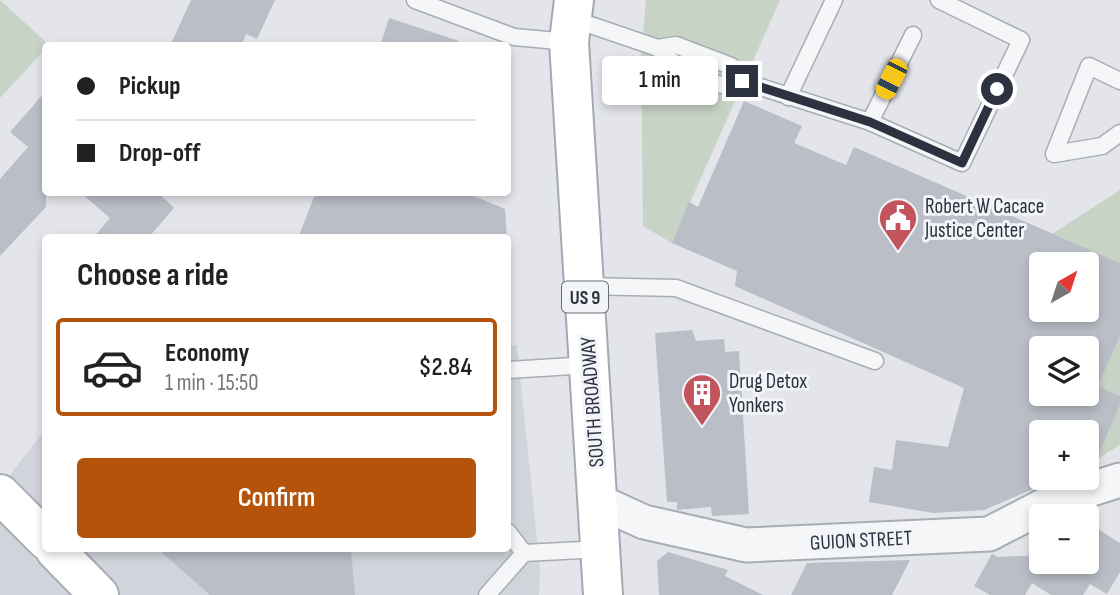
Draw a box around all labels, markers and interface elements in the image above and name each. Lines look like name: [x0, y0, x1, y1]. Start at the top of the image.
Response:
callout: 1 min: [602, 56, 718, 106]
car: [873, 56, 910, 102]
route end: [726, 65, 758, 97]
text: 1 min: [639, 66, 681, 94]
text: Pickup: [119, 71, 181, 102]
route start: [981, 73, 1013, 105]
text: Drop-off: [119, 138, 200, 169]
place label: Robert W Cacace Justice Center: [924, 194, 1044, 243]
public building icon: Robert W Cacace Justice Center: [877, 197, 919, 252]
north arrow: [1029, 252, 1099, 322]
map controls: [1029, 252, 1099, 574]
text: Choose a ride: [77, 256, 229, 295]
road number: US 9: [562, 282, 608, 312]
icon: car: [81, 336, 144, 399]
street label: SOUTH BROADWAY: [575, 336, 610, 468]
button: layers: [1029, 336, 1099, 406]
text: Economy: [165, 338, 249, 369]
text: $2.84: [418, 352, 472, 383]
text: 1 min · 15:50: [165, 369, 259, 397]
place label: Drug Detox Yonkers: [729, 369, 807, 418]
building icon: Drug Detox Yonkers: [681, 372, 723, 427]
button: +: [1029, 420, 1099, 490]
button: Confirm: [77, 458, 476, 538]
button: −: [1029, 504, 1099, 574]
street label: GUION STREET: [809, 525, 913, 556]

